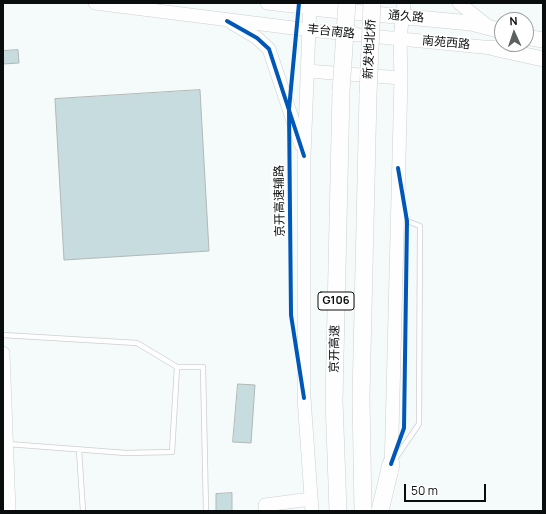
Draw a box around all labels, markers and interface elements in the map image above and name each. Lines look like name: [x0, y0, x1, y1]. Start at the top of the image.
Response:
street label: 通久路: [387, 8, 425, 26]
north arrow: [494, 12, 534, 52]
text: N: [509, 13, 518, 28]
street label: 新发地北桥: [361, 19, 379, 79]
street label: 丰台南路: [306, 22, 356, 42]
street label: 南苑西路: [421, 34, 471, 52]
street label: 京开高速辅路: [272, 165, 288, 237]
road number: G106: [318, 292, 354, 310]
street label: 京开高速: [327, 325, 343, 373]
scale bar: [406, 476, 488, 502]
text: 50 m: [411, 482, 438, 499]

